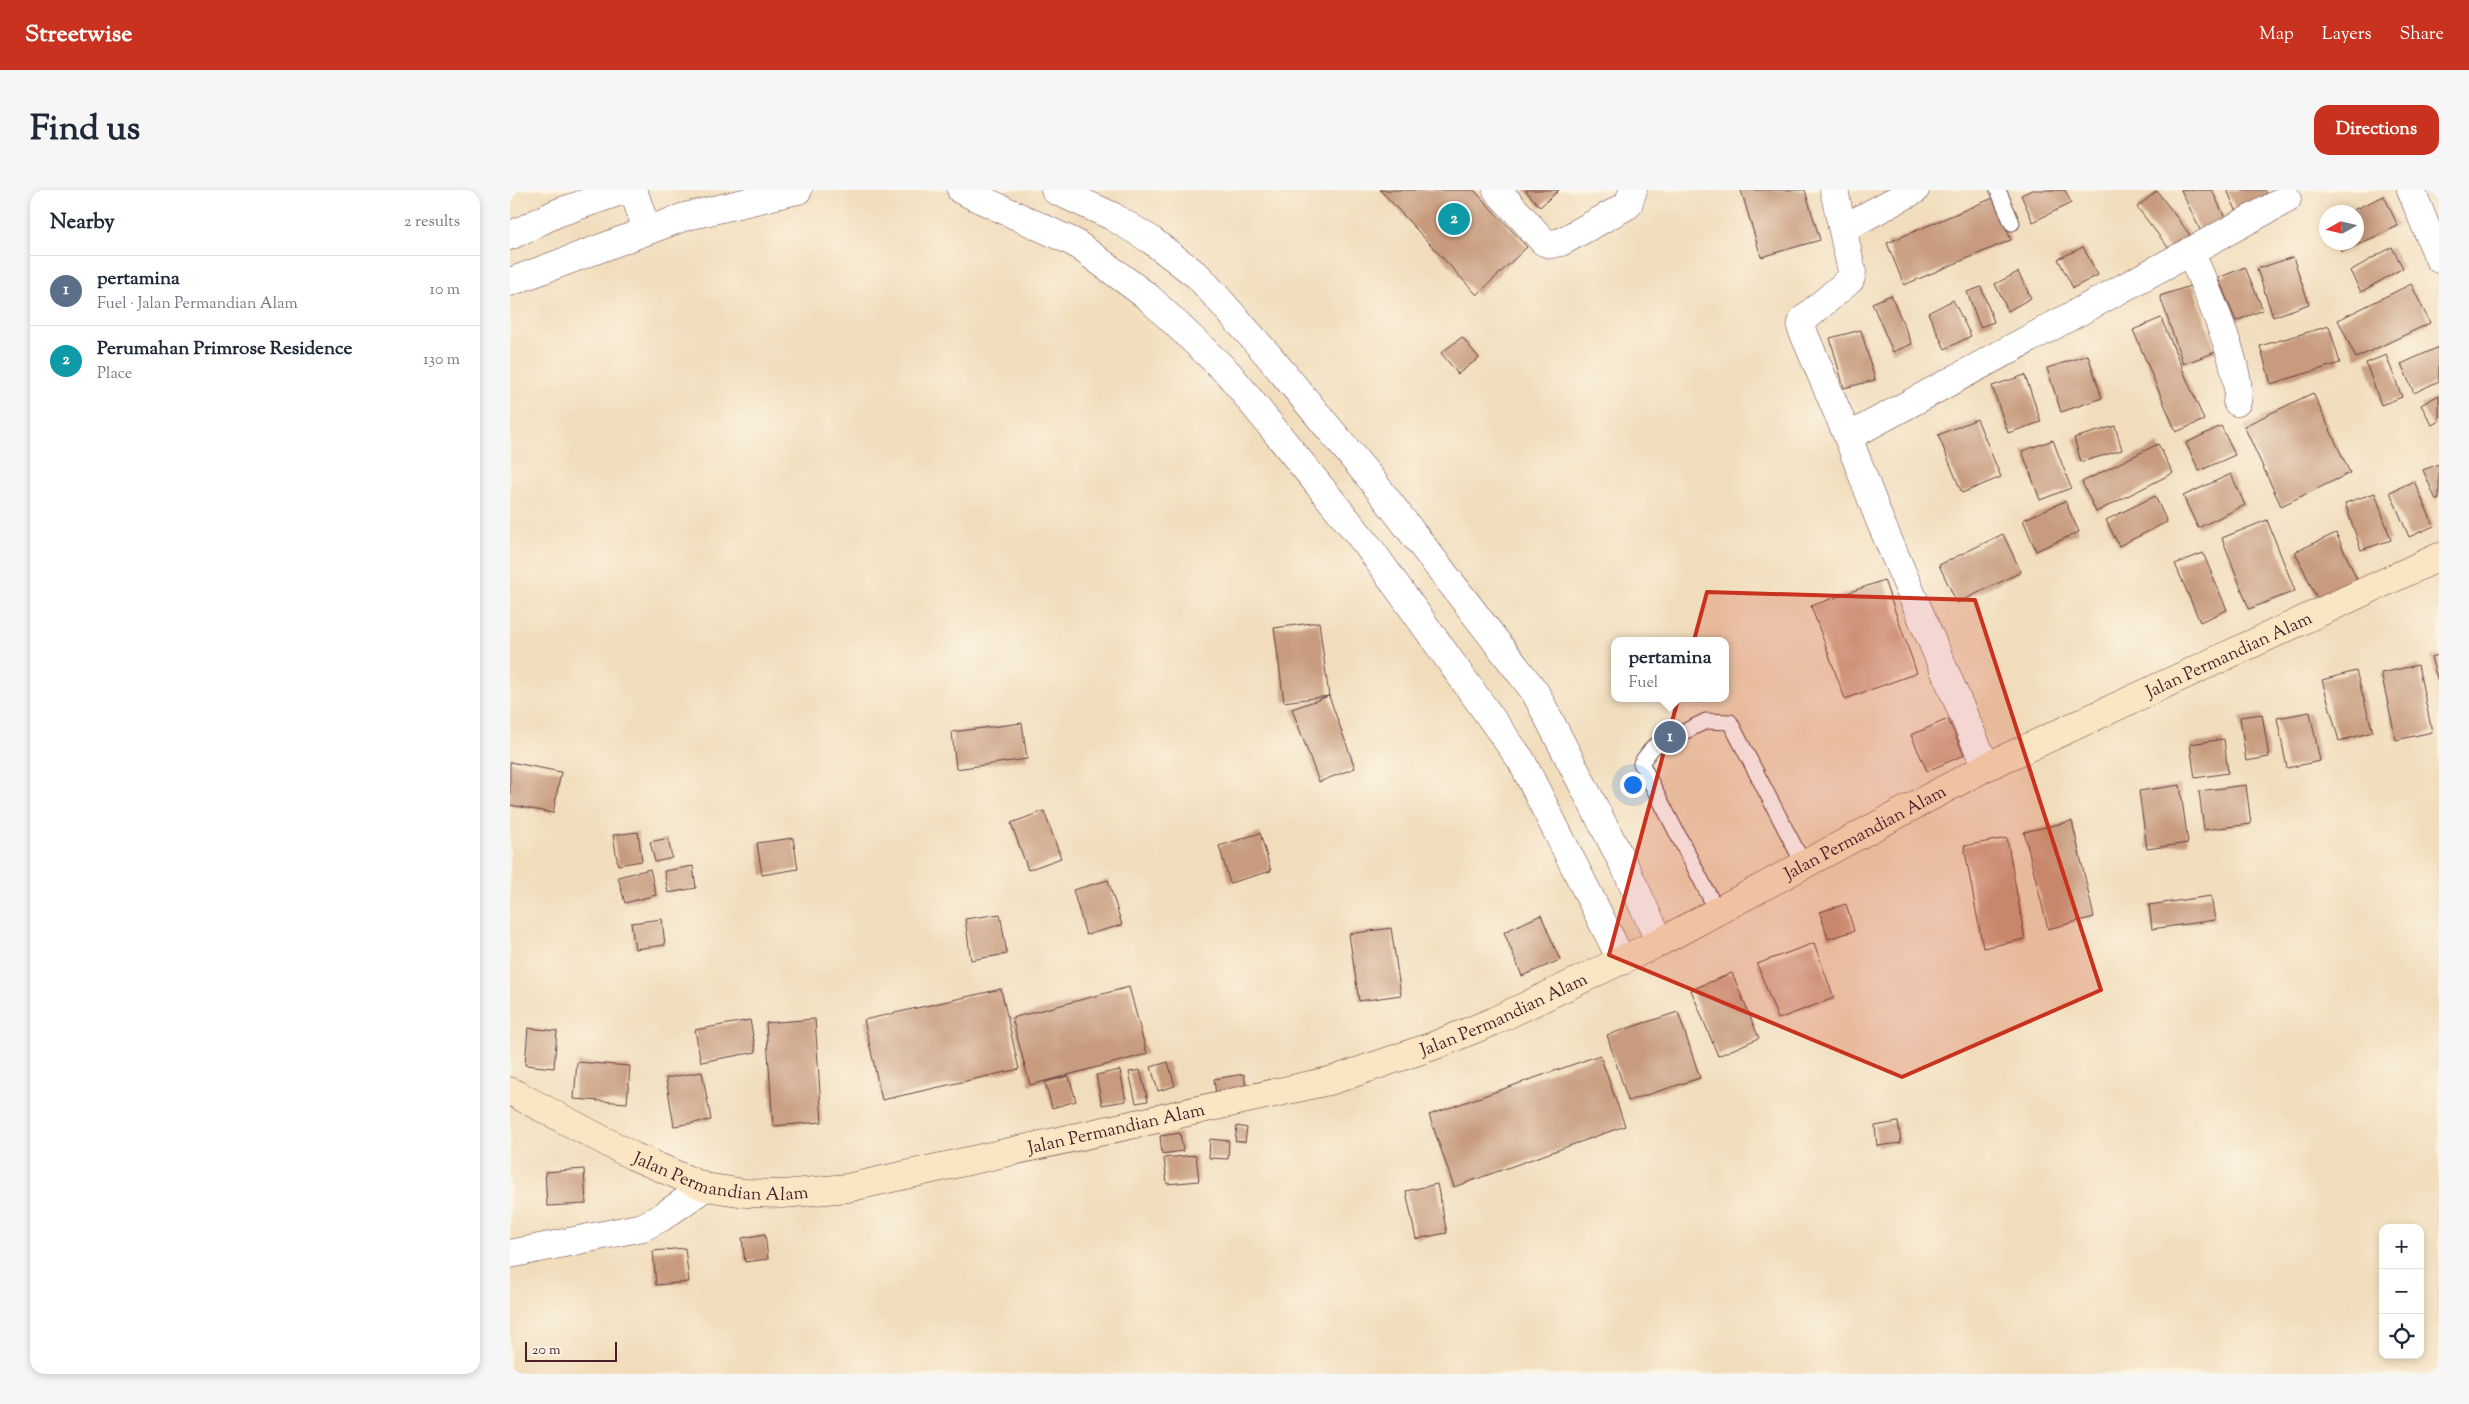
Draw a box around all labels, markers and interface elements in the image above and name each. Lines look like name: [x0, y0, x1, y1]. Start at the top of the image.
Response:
text: Streetwise: [25, 18, 132, 52]
text: Map: [2259, 22, 2294, 48]
text: Layers: [2322, 22, 2372, 48]
text: Share: [2400, 22, 2444, 48]
text: Find us: [30, 105, 140, 156]
button: Directions: [2314, 105, 2439, 155]
pin: 2: [1438, 200, 1470, 238]
north arrow: [2319, 205, 2364, 250]
text: Nearby: [50, 208, 115, 238]
text: 2 results: [404, 211, 460, 234]
text: pertamina: [97, 266, 180, 293]
text: 1: [63, 279, 69, 302]
text: 10 m: [430, 279, 460, 302]
text: Fuel · Jalan Permandian Alam: [97, 293, 298, 316]
text: Perumahan Primrose Residence: [97, 336, 352, 363]
text: 2: [62, 349, 70, 372]
text: 130 m: [423, 349, 460, 372]
text: Place: [97, 363, 132, 386]
street label: Jalan Permandian Alam: [2141, 607, 2317, 706]
popup: [1611, 637, 1729, 702]
text: pertamina: [1629, 645, 1711, 672]
text: Fuel: [1629, 672, 1658, 695]
pin: 1: [1654, 718, 1686, 756]
your location: [1620, 772, 1646, 798]
street label: Jalan Permandian Alam: [1779, 780, 1952, 888]
street label: Jalan Permandian Alam: [1416, 967, 1592, 1065]
street label: Jalan Permandian Alam: [1025, 1098, 1208, 1163]
street label: Jalan Permandian Alam: [628, 1146, 810, 1209]
map controls: [2379, 1224, 2424, 1359]
button: +: [2379, 1224, 2424, 1269]
button: −: [2379, 1269, 2424, 1314]
button: locate: [2379, 1314, 2424, 1359]
scale bar: [525, 1339, 618, 1362]
text: 20 m: [532, 1341, 561, 1361]

